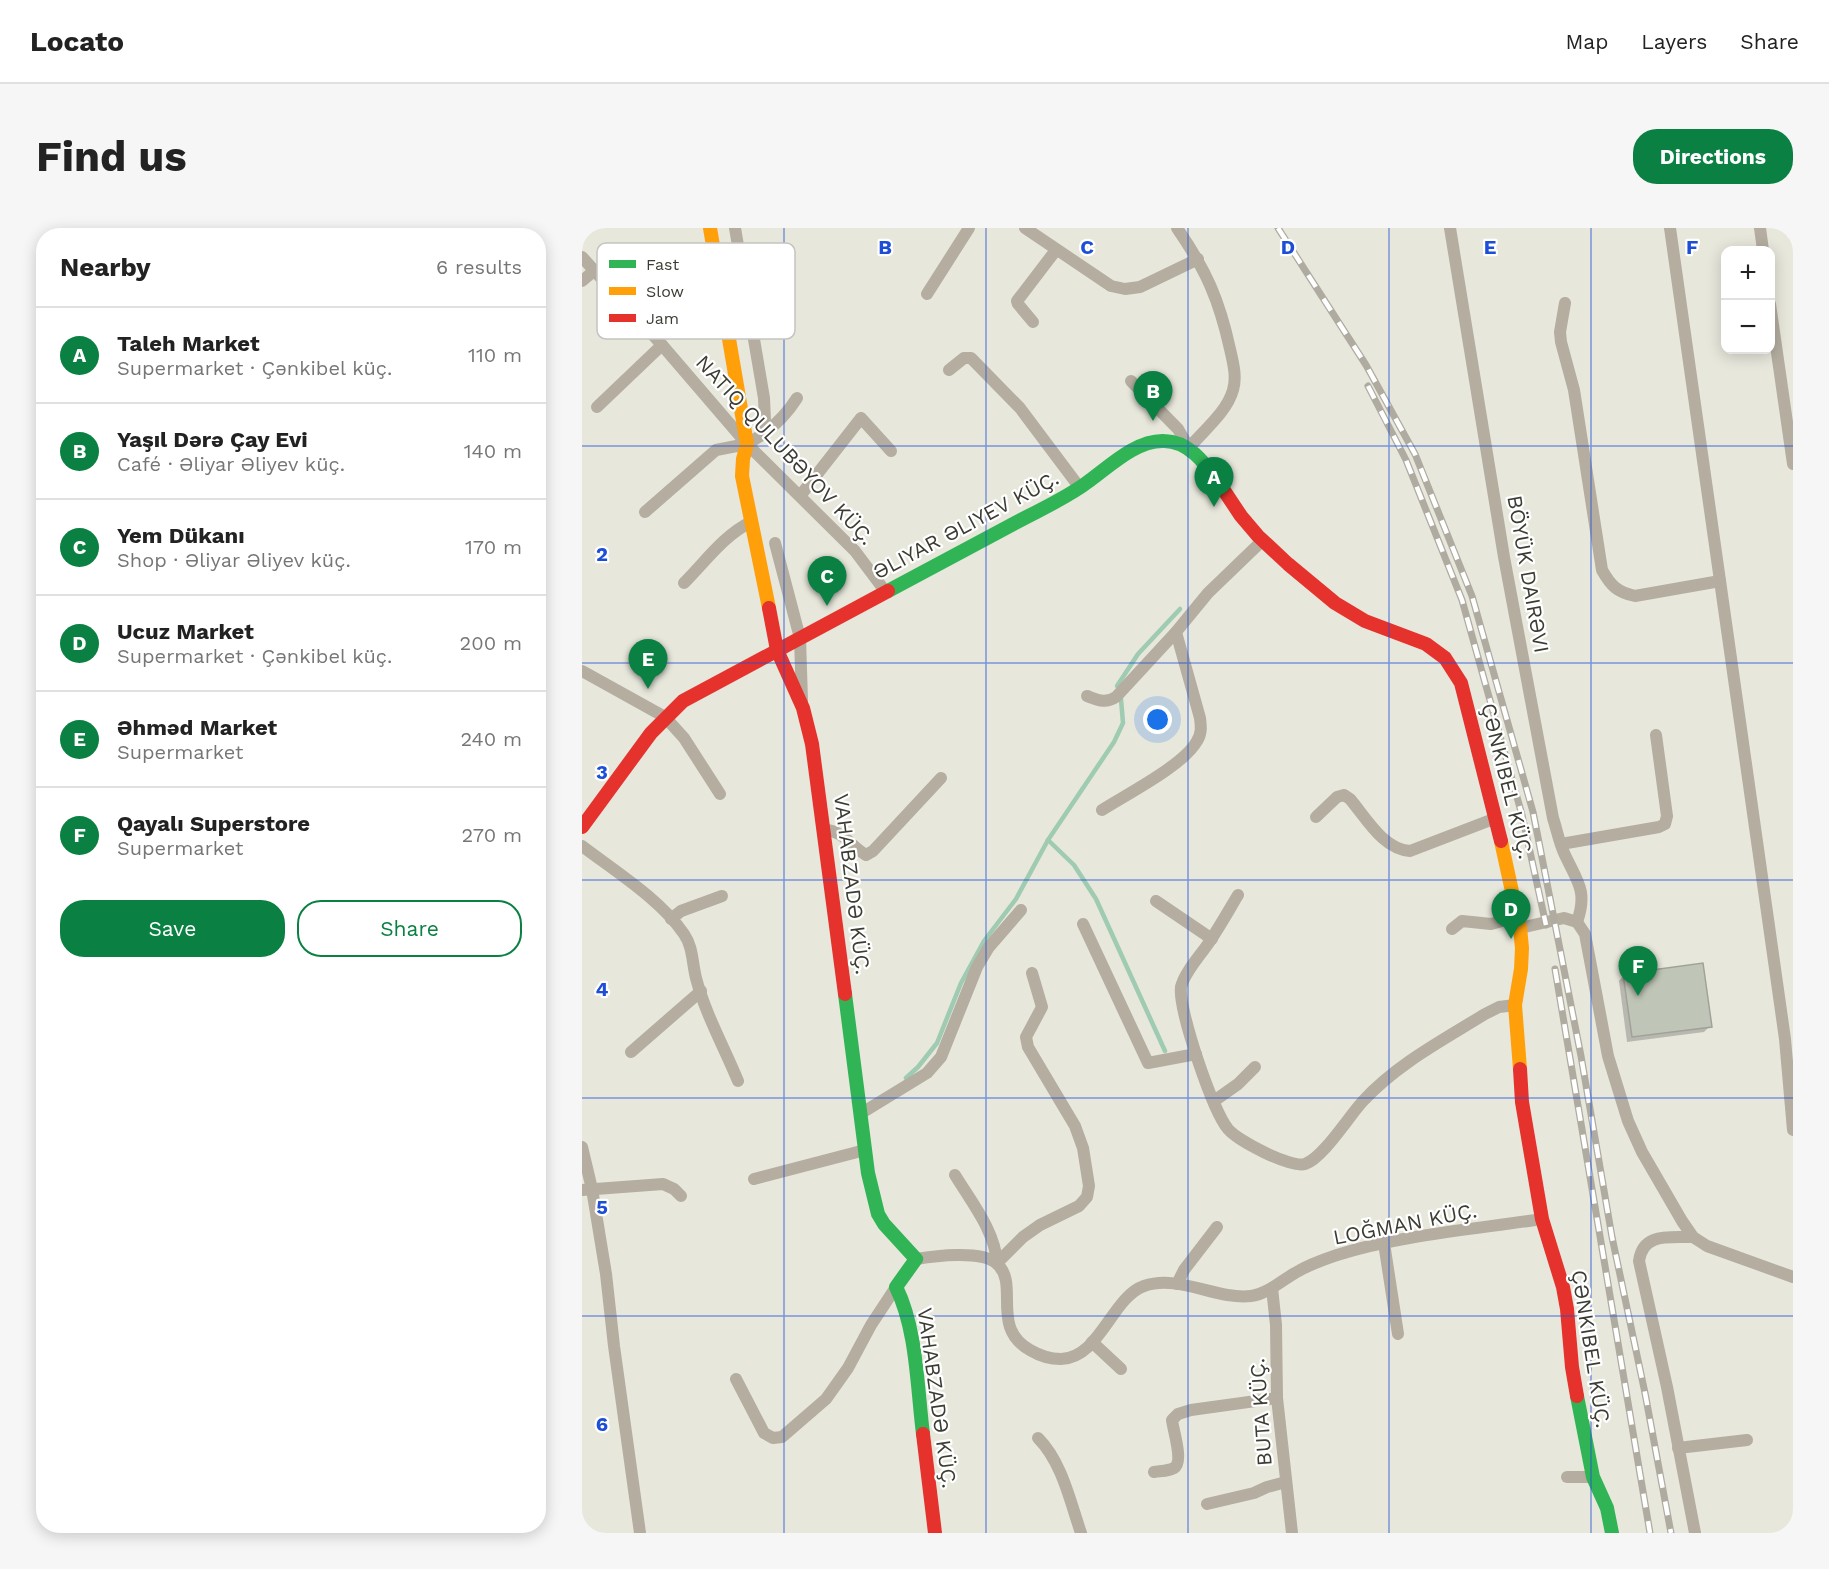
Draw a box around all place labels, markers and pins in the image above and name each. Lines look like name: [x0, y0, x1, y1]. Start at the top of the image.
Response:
pin: B: [1134, 372, 1172, 421]
pin: A: [1194, 458, 1234, 507]
pin: C: [808, 556, 846, 606]
pin: E: [628, 640, 668, 689]
pin: D: [1492, 890, 1530, 939]
pin: F: [1618, 946, 1658, 996]

